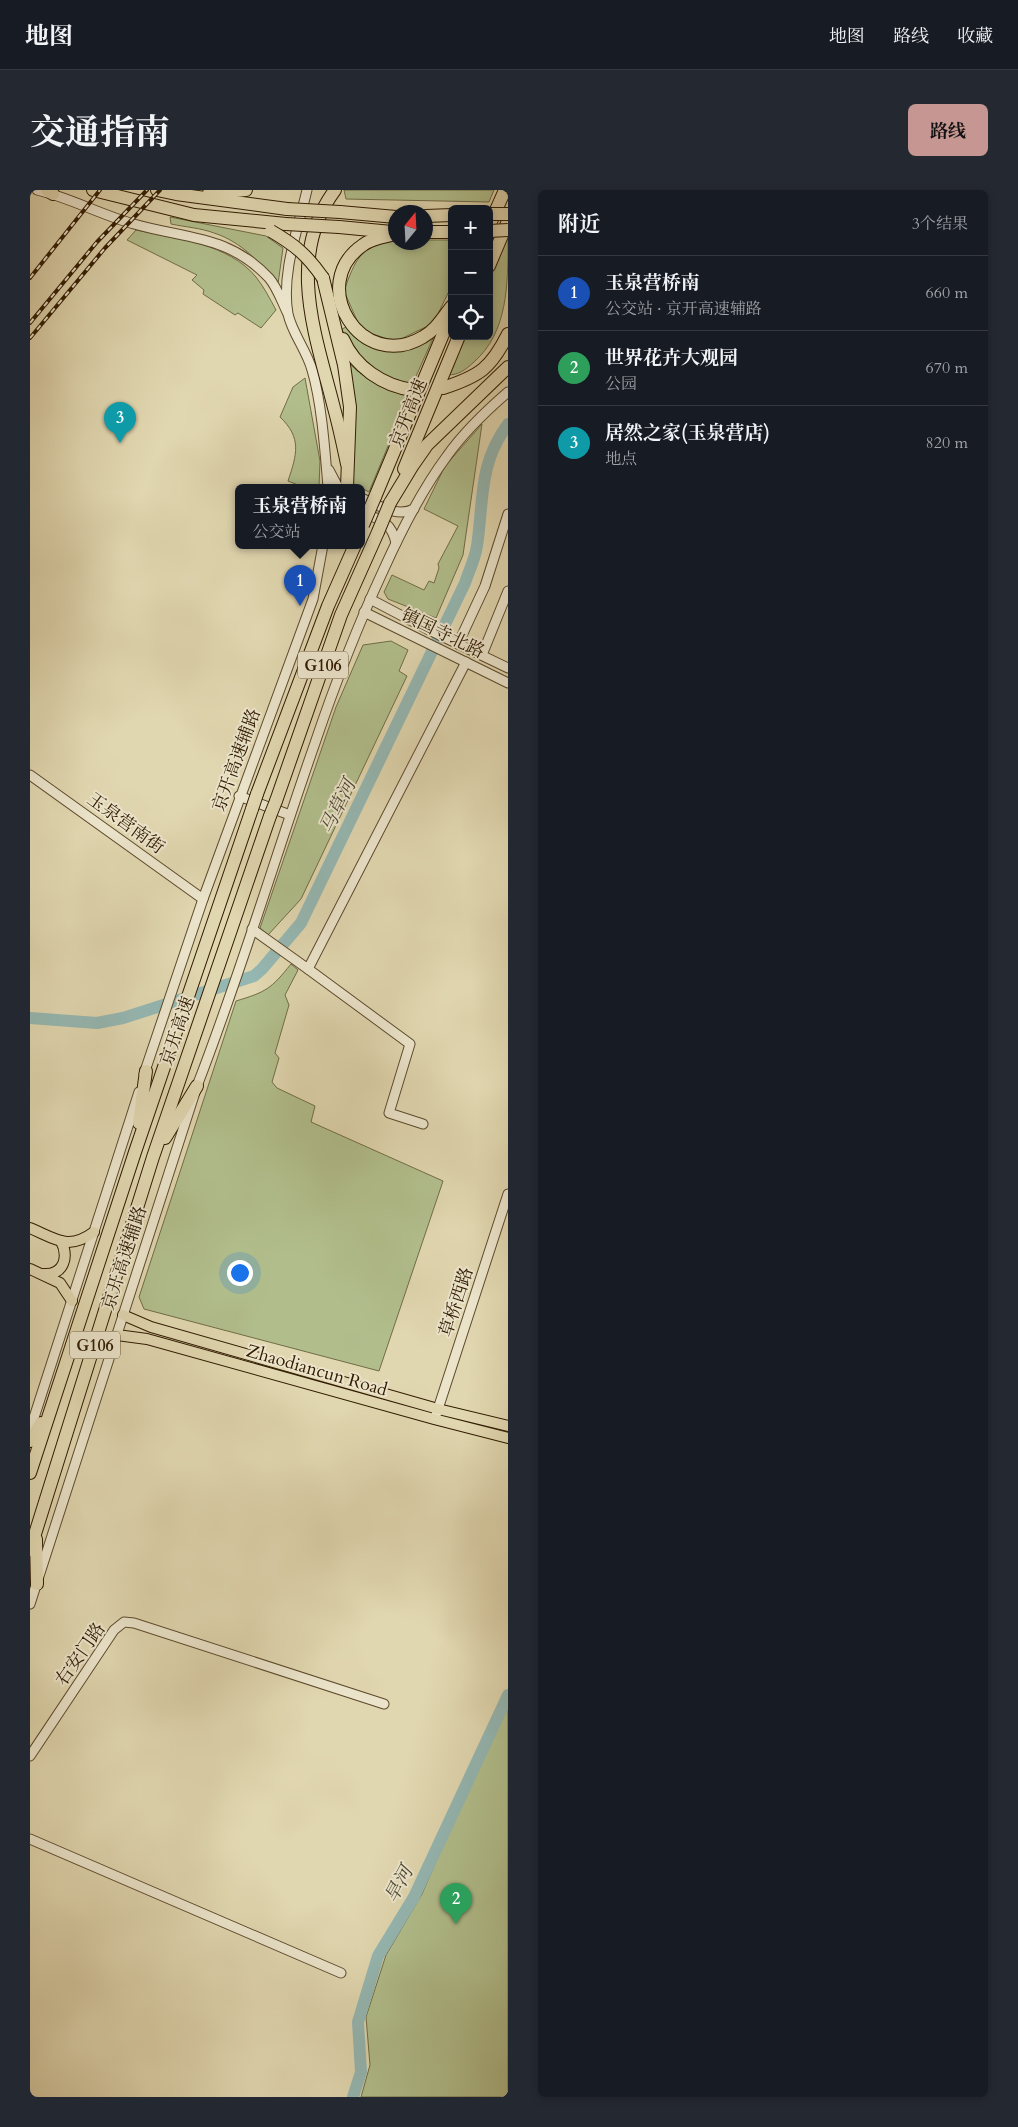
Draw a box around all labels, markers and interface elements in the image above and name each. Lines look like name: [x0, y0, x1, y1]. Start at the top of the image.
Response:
text: 地图: [25, 20, 73, 53]
text: 地图: [829, 24, 865, 49]
text: 路线: [893, 24, 929, 49]
text: 收藏: [957, 24, 993, 49]
button: 路线: [908, 104, 988, 156]
text: 交通指南: [30, 109, 170, 157]
north arrow: [388, 205, 433, 250]
map controls: [448, 205, 493, 340]
button: +: [448, 205, 493, 250]
text: 附近: [558, 210, 600, 239]
text: 3个结果: [912, 213, 968, 235]
button: −: [448, 250, 493, 295]
text: 玉泉营桥南: [605, 270, 700, 296]
text: 1: [570, 282, 578, 304]
text: 660 m: [926, 282, 968, 304]
button: locate: [448, 295, 493, 340]
text: 公交站 · 京开高速辅路: [605, 298, 762, 320]
text: 世界花卉大观园: [605, 345, 738, 371]
text: 2: [570, 357, 578, 379]
text: 670 m: [926, 357, 968, 379]
text: 公园: [605, 373, 637, 395]
street label: 京开高速: [383, 375, 434, 451]
pin: 3: [104, 402, 136, 443]
text: 居然之家(玉泉营店): [605, 420, 770, 446]
text: 3: [570, 432, 578, 454]
text: 820 m: [926, 432, 968, 454]
text: 地点: [605, 448, 637, 470]
popup: [235, 484, 365, 549]
text: 玉泉营桥南: [252, 493, 348, 519]
text: 公交站: [252, 521, 301, 543]
pin: 1: [284, 565, 316, 606]
street label: 镇国寺北路: [397, 602, 489, 664]
road number: G106: [298, 652, 348, 678]
street label: 京开高速辅路: [206, 705, 267, 815]
water label: 马草河: [314, 772, 363, 838]
street label: 玉泉营南街: [82, 787, 169, 860]
street label: 京开高速: [154, 993, 201, 1069]
street label: 京开高速辅路: [96, 1203, 153, 1313]
your location: [227, 1260, 253, 1286]
street label: 草桥西路: [433, 1264, 479, 1340]
road number: G106: [70, 1332, 120, 1358]
street label: Zhaodiancun Road: [243, 1338, 391, 1403]
street label: 右安门路: [50, 1618, 111, 1691]
water label: 旱河: [378, 1859, 421, 1907]
pin: 2: [440, 1883, 472, 1924]

